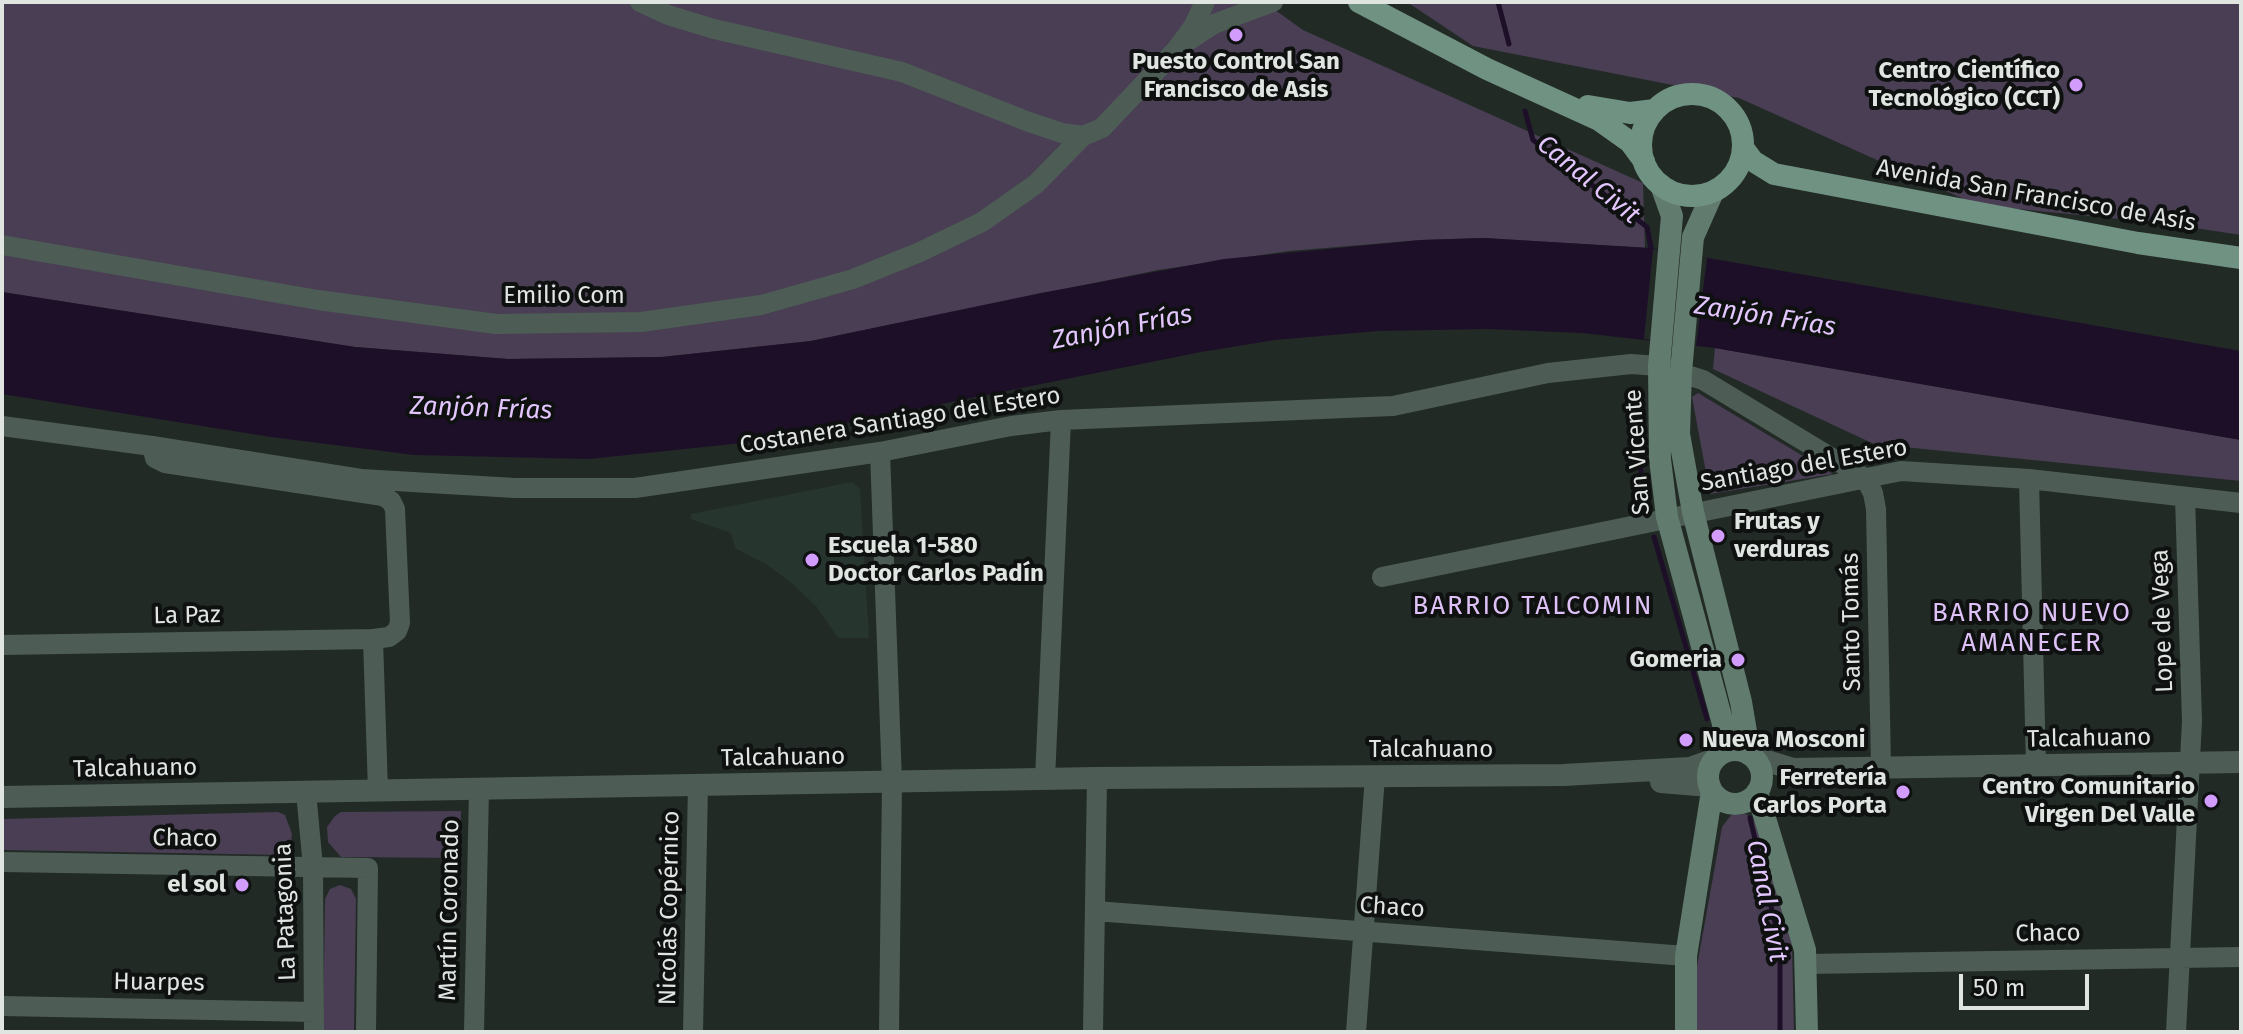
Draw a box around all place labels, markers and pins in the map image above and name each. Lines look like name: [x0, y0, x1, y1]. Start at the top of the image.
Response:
marker: Puesto Control San Francisco de Asis: [1227, 26, 1245, 44]
place label: Puesto Control San Francisco de Asis: [1132, 48, 1340, 104]
place label: Centro Científico Tecnológico (CCT): [1869, 57, 2060, 113]
marker: Centro Científico Tecnológico (CCT): [2067, 76, 2085, 94]
place label: Frutas y verduras: [1734, 508, 1830, 564]
marker: Frutas y verduras: [1709, 527, 1727, 545]
place label: Escuela 1-580 Doctor Carlos Padín: [828, 532, 1044, 588]
marker: Escuela 1-580 Doctor Carlos Padín: [803, 551, 821, 569]
place label: Gomeria: [1629, 646, 1722, 674]
marker: Gomeria: [1729, 651, 1747, 669]
place label: Nueva Mosconi: [1702, 726, 1865, 754]
marker: Nueva Mosconi: [1677, 731, 1695, 749]
place label: Ferretería Carlos Porta: [1753, 764, 1887, 820]
place label: Centro Comunitario Virgen Del Valle: [1982, 773, 2195, 829]
marker: Ferretería Carlos Porta: [1894, 783, 1912, 801]
marker: Centro Comunitario Virgen Del Valle: [2202, 792, 2220, 810]
place label: el sol: [167, 871, 226, 899]
marker: el sol: [233, 876, 251, 894]

